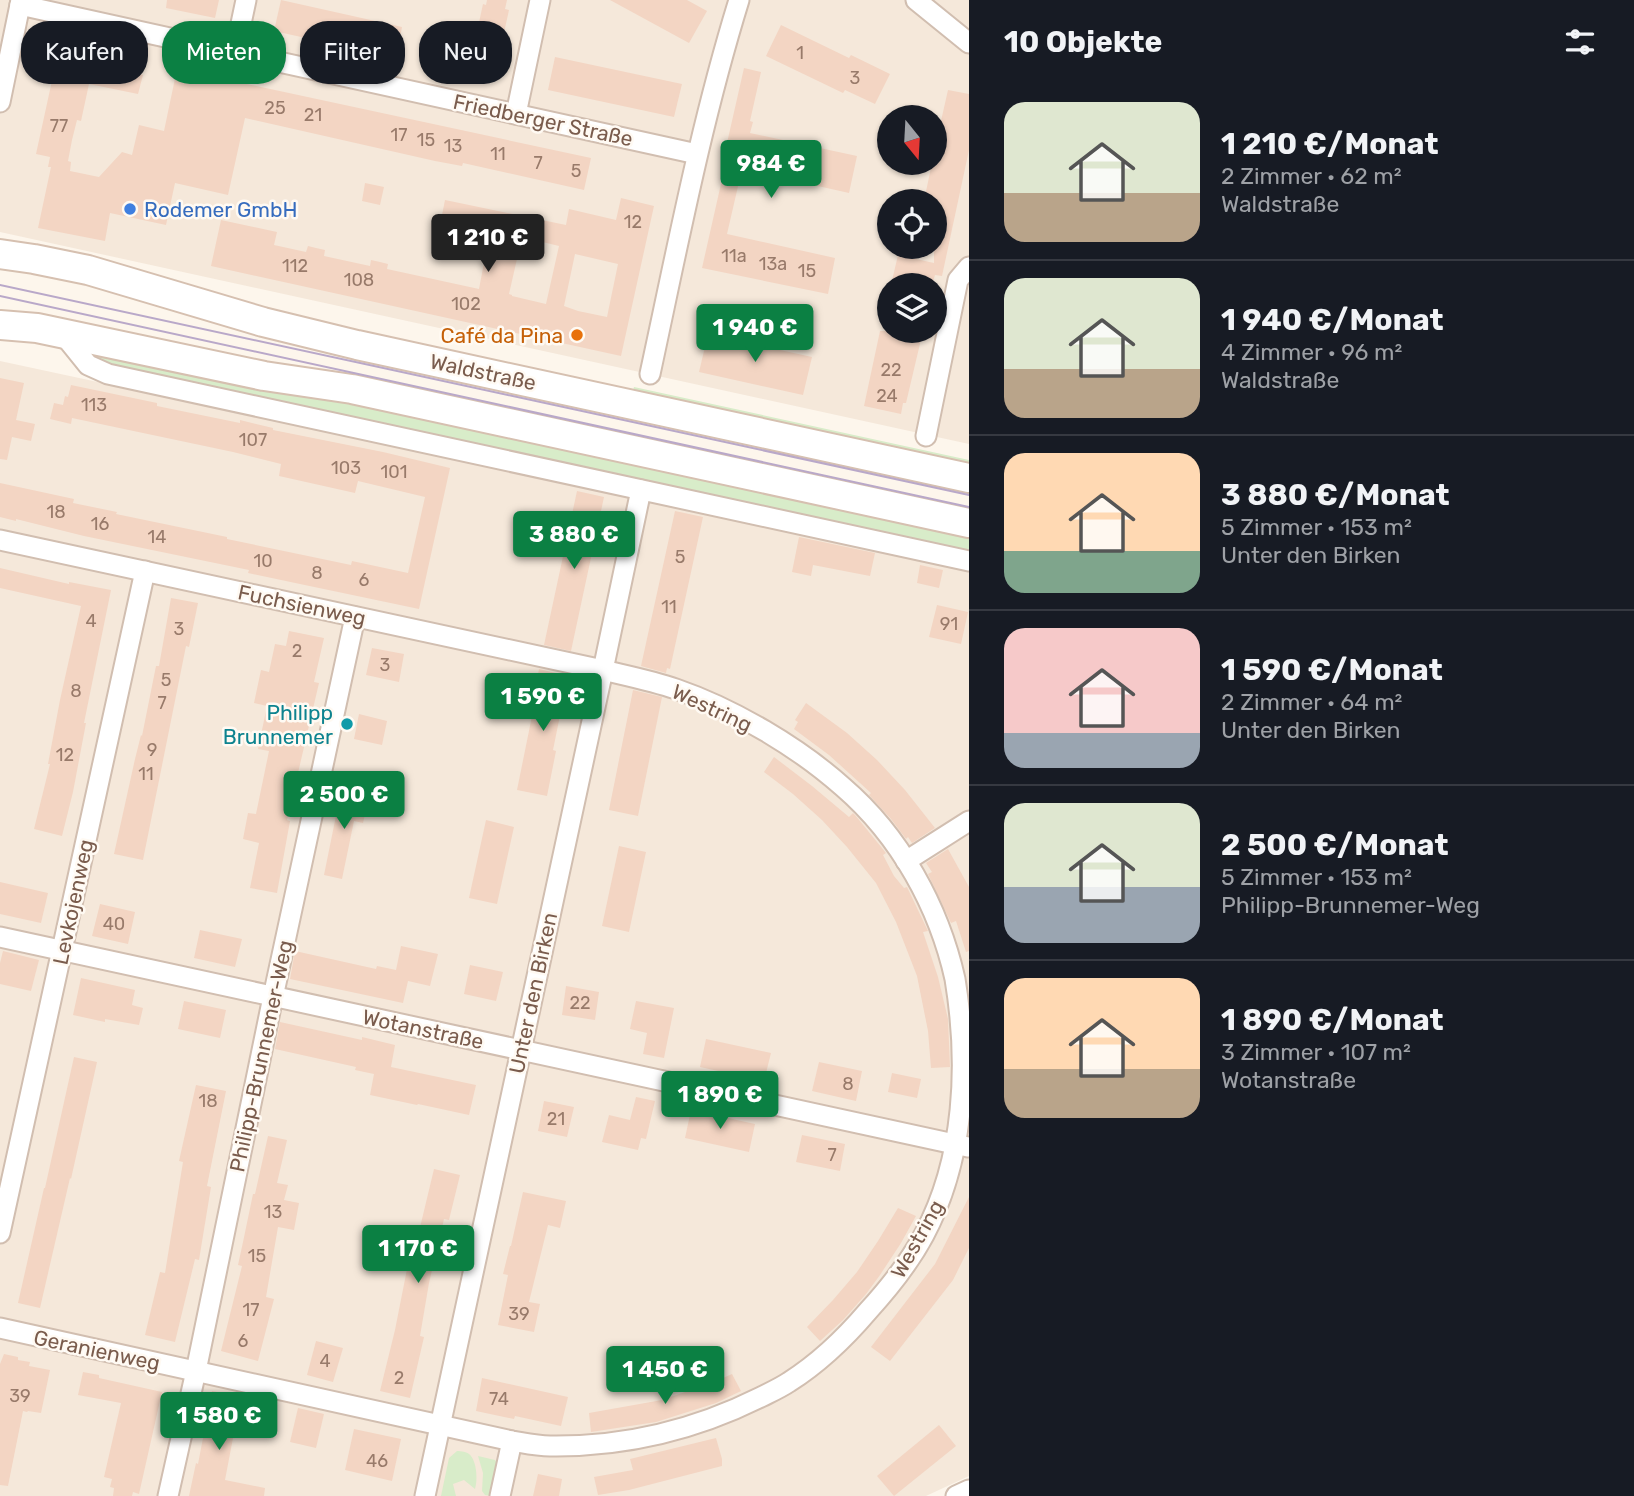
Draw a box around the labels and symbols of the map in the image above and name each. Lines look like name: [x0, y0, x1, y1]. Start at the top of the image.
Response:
house number: 1: [796, 42, 804, 64]
house number: 3: [850, 67, 860, 89]
street label: Friedberger Straße: [451, 89, 635, 151]
house number: 25: [264, 97, 286, 119]
house number: 21: [304, 104, 322, 126]
north arrow: [877, 105, 947, 175]
house number: 77: [50, 115, 68, 137]
house number: 17: [391, 124, 407, 146]
house number: 15: [417, 129, 435, 151]
house number: 13: [444, 135, 462, 157]
pin: 984 €: [722, 140, 820, 200]
house number: 11: [490, 143, 506, 165]
house number: 7: [533, 152, 543, 174]
house number: 5: [571, 160, 581, 182]
place label: Rodemer GmbH: [144, 197, 297, 222]
marker: Rodemer GmbH: [122, 201, 138, 217]
house number: 12: [624, 211, 642, 233]
pin: 1 210 €: [423, 215, 553, 274]
house number: 11a: [721, 245, 747, 267]
house number: 13a: [759, 253, 787, 275]
house number: 112: [282, 255, 308, 277]
house number: 15: [798, 260, 816, 282]
house number: 108: [344, 269, 374, 291]
house number: 102: [451, 293, 481, 315]
pin: 1 940 €: [690, 304, 820, 364]
place label: Café da Pina: [441, 323, 563, 348]
marker: Café da Pina: [569, 327, 585, 343]
street label: Waldstraße: [428, 349, 538, 395]
house number: 22: [880, 359, 902, 381]
house number: 24: [876, 385, 898, 407]
house number: 113: [81, 394, 107, 416]
house number: 107: [239, 429, 267, 451]
house number: 103: [331, 457, 361, 479]
house number: 101: [381, 461, 407, 483]
house number: 18: [46, 501, 66, 523]
pin: 3 880 €: [509, 512, 639, 571]
house number: 16: [91, 513, 109, 535]
house number: 14: [148, 526, 166, 548]
house number: 5: [675, 546, 685, 568]
house number: 10: [253, 550, 273, 572]
house number: 8: [311, 562, 323, 584]
house number: 6: [359, 569, 370, 591]
street label: Fuchsienweg: [236, 579, 368, 631]
house number: 11: [661, 596, 677, 618]
house number: 4: [85, 610, 97, 632]
house number: 91: [940, 613, 958, 635]
house number: 3: [174, 618, 184, 640]
house number: 2: [292, 640, 302, 662]
house number: 3: [380, 654, 390, 676]
house number: 5: [161, 669, 171, 691]
pin: 1 590 €: [478, 674, 608, 733]
street label: Westring: [668, 679, 756, 737]
house number: 8: [70, 680, 82, 702]
house number: 7: [157, 692, 167, 714]
place label: Philipp Brunnemer: [223, 700, 333, 749]
marker: Philipp Brunnemer: [339, 716, 355, 732]
house number: 9: [147, 739, 157, 761]
house number: 12: [56, 744, 74, 766]
house number: 11: [138, 763, 154, 785]
pin: 2 500 €: [279, 772, 409, 831]
street label: Levkojenweg: [48, 837, 98, 967]
street label: Unter den Birken: [504, 910, 562, 1076]
house number: 40: [103, 913, 125, 935]
street label: Philipp-Brunnemer-Weg: [224, 938, 298, 1174]
house number: 22: [569, 992, 591, 1014]
street label: Wotanstraße: [360, 1004, 486, 1054]
pin: 1 890 €: [655, 1072, 785, 1131]
house number: 8: [842, 1073, 854, 1095]
house number: 18: [198, 1090, 218, 1112]
house number: 21: [547, 1108, 565, 1130]
house number: 7: [827, 1144, 837, 1166]
street label: Westring: [885, 1196, 949, 1282]
house number: 13: [264, 1201, 282, 1223]
pin: 1 170 €: [353, 1226, 483, 1285]
house number: 15: [248, 1245, 266, 1267]
house number: 17: [243, 1299, 259, 1321]
house number: 39: [508, 1303, 530, 1325]
street label: Geranienweg: [32, 1324, 162, 1376]
house number: 6: [238, 1330, 249, 1352]
pin: 1 450 €: [600, 1346, 730, 1406]
house number: 4: [319, 1350, 331, 1372]
house number: 2: [394, 1367, 404, 1389]
house number: 39: [9, 1385, 31, 1407]
house number: 74: [489, 1388, 509, 1410]
pin: 1 580 €: [154, 1392, 284, 1452]
house number: 46: [366, 1450, 388, 1472]

